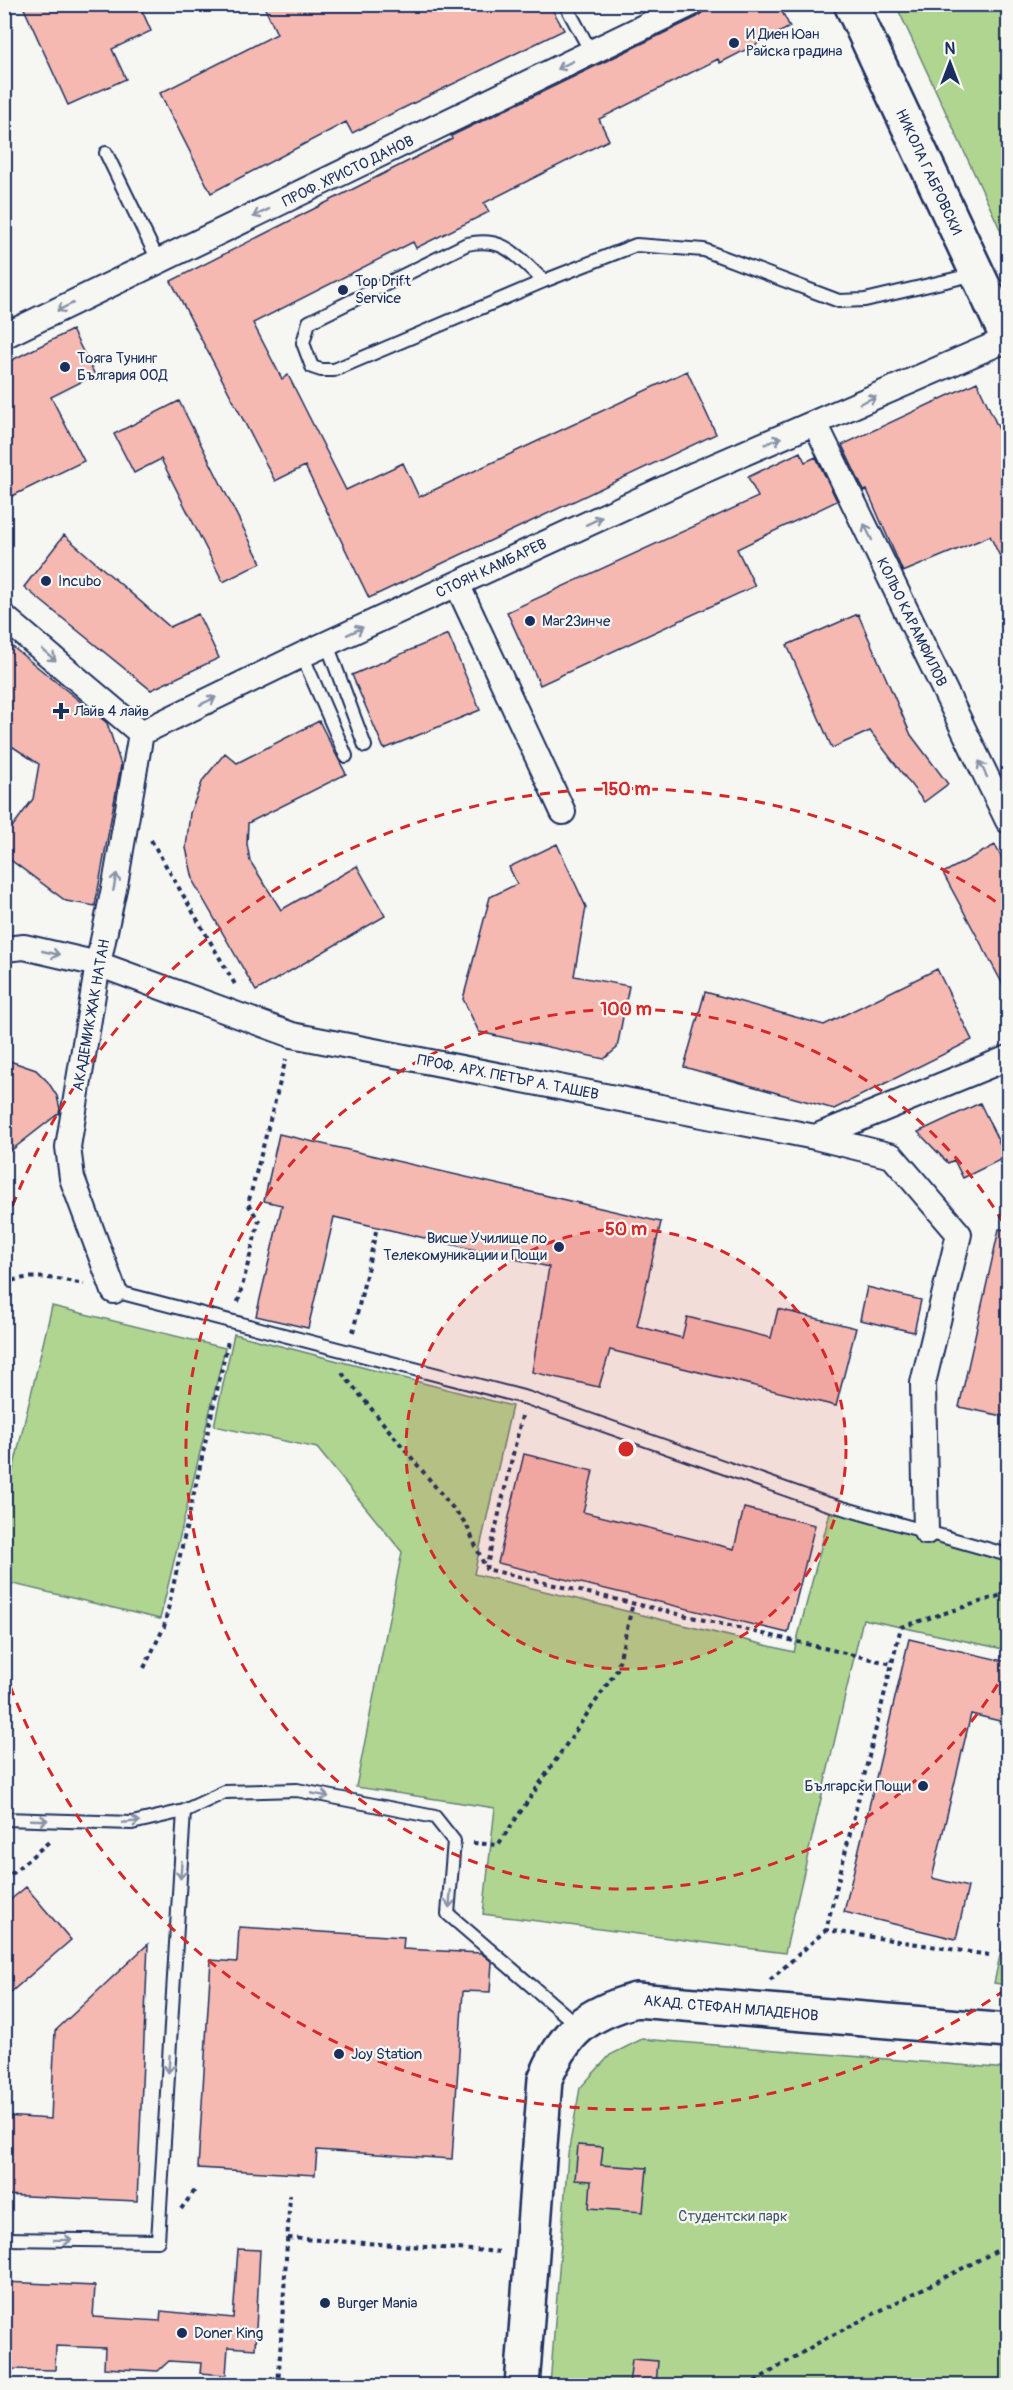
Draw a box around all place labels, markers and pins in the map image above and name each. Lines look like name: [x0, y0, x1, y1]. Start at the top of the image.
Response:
place label: И Диен Юан Райска градина: [746, 25, 843, 61]
marker: И Диен Юан Райска градина: [727, 36, 741, 50]
place label: Top Drift Service: [355, 272, 412, 308]
marker: Top Drift Service: [336, 283, 350, 297]
place label: Тояга Тунинг България ООД: [77, 349, 168, 385]
marker: Тояга Тунинг България ООД: [58, 360, 72, 374]
place label: Incubo: [58, 572, 101, 591]
marker: Incubo: [39, 574, 53, 588]
place label: Маг23инче: [542, 612, 611, 631]
marker: Маг23инче: [523, 614, 537, 628]
marker: Лайв 4 лайв: [52, 702, 70, 720]
place label: Лайв 4 лайв: [73, 702, 149, 721]
place label: Висше Училище по Телекомуникации и Пощи: [383, 1229, 547, 1265]
marker: Висше Училище по Телекомуникации и Пощи: [552, 1240, 566, 1254]
centre of rings: [616, 1439, 636, 1459]
place label: Български Пощи: [805, 1777, 911, 1796]
marker: Български Пощи: [916, 1779, 930, 1793]
place label: Joy Station: [351, 2045, 422, 2064]
marker: Joy Station: [332, 2047, 346, 2061]
place label: Burger Mania: [337, 2294, 417, 2313]
marker: Burger Mania: [318, 2296, 332, 2310]
place label: Doner King: [194, 2324, 263, 2343]
marker: Doner King: [175, 2326, 189, 2340]

